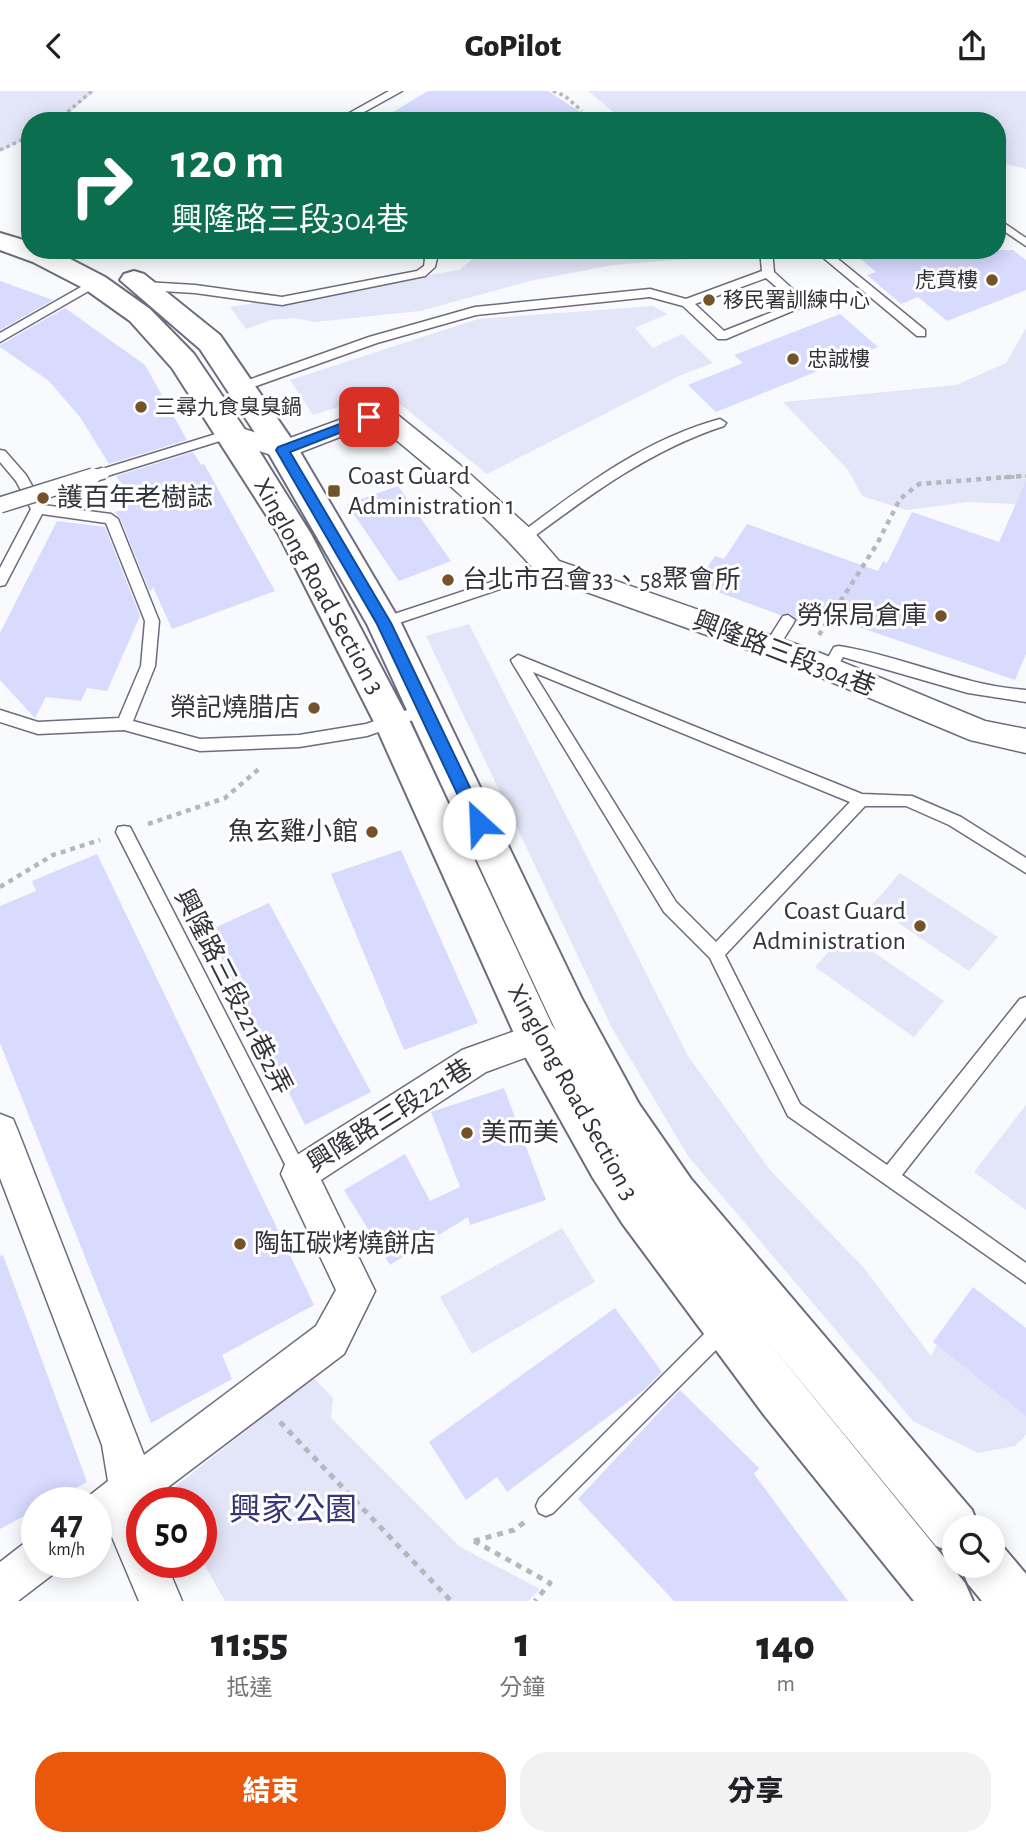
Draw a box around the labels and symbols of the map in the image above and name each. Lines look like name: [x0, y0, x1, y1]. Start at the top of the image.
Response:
place label: 虎賁樓: [915, 269, 978, 291]
marker: 虎賁樓: [984, 272, 1000, 288]
place label: 移民署訓練中心: [723, 289, 870, 311]
marker: 移民署訓練中心: [701, 292, 717, 308]
place label: 忠誠樓: [807, 348, 870, 370]
marker: 忠誠樓: [785, 351, 801, 367]
pin: [339, 387, 399, 447]
place label: 三尋九食臭臭鍋: [155, 396, 302, 418]
marker: 三尋九食臭臭鍋: [133, 399, 149, 415]
place label: Coast Guard Administration 1: [348, 463, 515, 519]
street label: Xinglong Road Section 3: [249, 474, 389, 698]
place label: 護百年老樹誌: [57, 483, 213, 511]
marker: Coast Guard Administration 1: [326, 483, 342, 499]
marker: 護百年老樹誌: [35, 490, 51, 506]
place label: 台北市召會33、58聚會所: [462, 565, 741, 593]
marker: 台北市召會33、58聚會所: [440, 572, 456, 588]
place label: 勞保局倉庫: [797, 601, 927, 629]
street label: 興隆路三段304巷: [689, 605, 879, 701]
marker: 勞保局倉庫: [933, 608, 949, 624]
place label: 榮記燒腊店: [170, 694, 300, 721]
marker: 榮記燒腊店: [306, 700, 322, 716]
position arrow: [442, 786, 516, 860]
place label: 魚玄雞小館: [228, 817, 358, 845]
marker: 魚玄雞小館: [364, 824, 380, 840]
street label: 興隆路三段221巷2弄: [170, 884, 298, 1099]
place label: Coast Guard Administration: [753, 898, 906, 954]
marker: Coast Guard Administration: [912, 918, 928, 934]
street label: Xinglong Road Section 3: [503, 980, 643, 1204]
street label: 興隆路三段221巷: [302, 1053, 477, 1177]
place label: 美而美: [481, 1119, 559, 1146]
marker: 美而美: [459, 1125, 475, 1141]
place label: 陶缸碳烤燒餅店: [254, 1229, 436, 1257]
marker: 陶缸碳烤燒餅店: [232, 1236, 248, 1252]
speed limit sign: 50: [126, 1487, 217, 1578]
park label: 興家公園: [229, 1492, 357, 1526]

